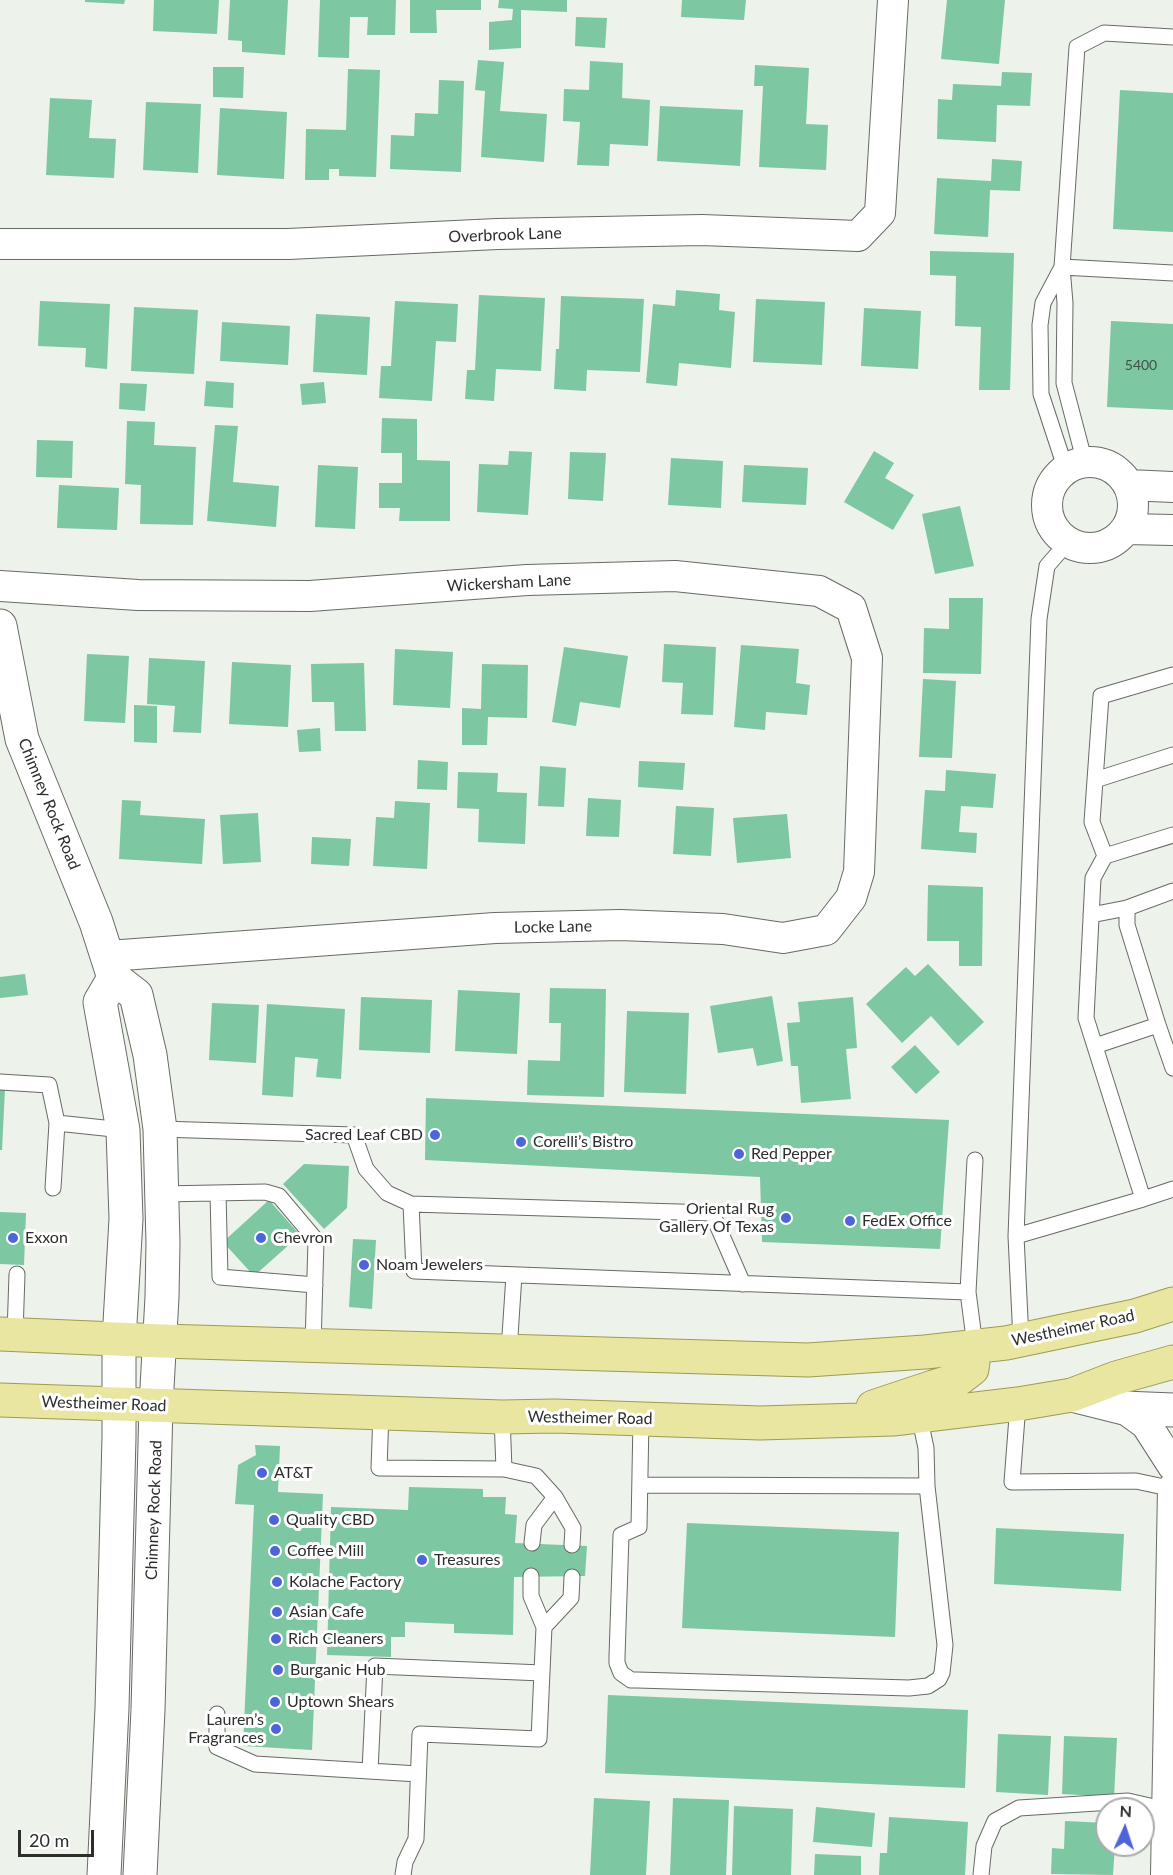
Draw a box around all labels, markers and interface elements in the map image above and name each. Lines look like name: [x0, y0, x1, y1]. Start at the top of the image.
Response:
street label: Overbrook Lane: [448, 223, 562, 247]
house number: 5400: [1125, 357, 1157, 373]
street label: Wickersham Lane: [446, 570, 572, 596]
street label: Chimney Rock Road: [14, 735, 84, 873]
street label: Locke Lane: [514, 917, 592, 937]
place label: Sacred Leaf CBD: [305, 1125, 423, 1145]
marker: Sacred Leaf CBD: [428, 1128, 442, 1142]
place label: Corelli’s Bistro: [533, 1132, 633, 1152]
marker: Corelli’s Bistro: [514, 1135, 528, 1149]
place label: Red Pepper: [751, 1144, 832, 1164]
marker: Red Pepper: [732, 1147, 746, 1161]
place label: Oriental Rug Gallery Of Texas: [659, 1199, 774, 1237]
marker: Oriental Rug Gallery Of Texas: [779, 1211, 793, 1225]
place label: FedEx Office: [862, 1211, 952, 1231]
marker: FedEx Office: [843, 1214, 857, 1228]
place label: Exxon: [25, 1228, 68, 1248]
place label: Chevron: [273, 1228, 333, 1248]
marker: Exxon: [6, 1231, 20, 1245]
marker: Chevron: [254, 1231, 268, 1245]
place label: Noam Jewelers: [376, 1255, 483, 1275]
marker: Noam Jewelers: [357, 1258, 371, 1272]
street label: Westheimer Road: [1010, 1306, 1136, 1350]
street label: Westheimer Road: [41, 1392, 167, 1416]
street label: Westheimer Road: [527, 1407, 653, 1429]
street label: Chimney Rock Road: [142, 1440, 166, 1580]
place label: AT&T: [274, 1463, 313, 1483]
marker: AT&T: [255, 1466, 269, 1480]
place label: Quality CBD: [286, 1510, 374, 1530]
marker: Quality CBD: [267, 1513, 281, 1527]
place label: Coffee Mill: [287, 1541, 364, 1561]
marker: Coffee Mill: [268, 1544, 282, 1558]
place label: Treasures: [434, 1550, 500, 1570]
marker: Treasures: [415, 1553, 429, 1567]
place label: Kolache Factory: [289, 1572, 401, 1592]
marker: Kolache Factory: [270, 1575, 284, 1589]
place label: Asian Cafe: [289, 1602, 364, 1622]
marker: Asian Cafe: [270, 1605, 284, 1619]
place label: Rich Cleaners: [288, 1629, 383, 1649]
marker: Rich Cleaners: [269, 1632, 283, 1646]
place label: Burganic Hub: [290, 1660, 385, 1680]
marker: Burganic Hub: [271, 1663, 285, 1677]
place label: Uptown Shears: [287, 1692, 394, 1712]
marker: Uptown Shears: [268, 1695, 282, 1709]
place label: Lauren’s Fragrances: [188, 1710, 264, 1748]
marker: Lauren’s Fragrances: [269, 1722, 283, 1736]
north arrow: [1095, 1797, 1155, 1857]
text: N: [1119, 1801, 1133, 1820]
scale bar: [21, 1818, 98, 1856]
text: 20 m: [29, 1829, 69, 1851]

